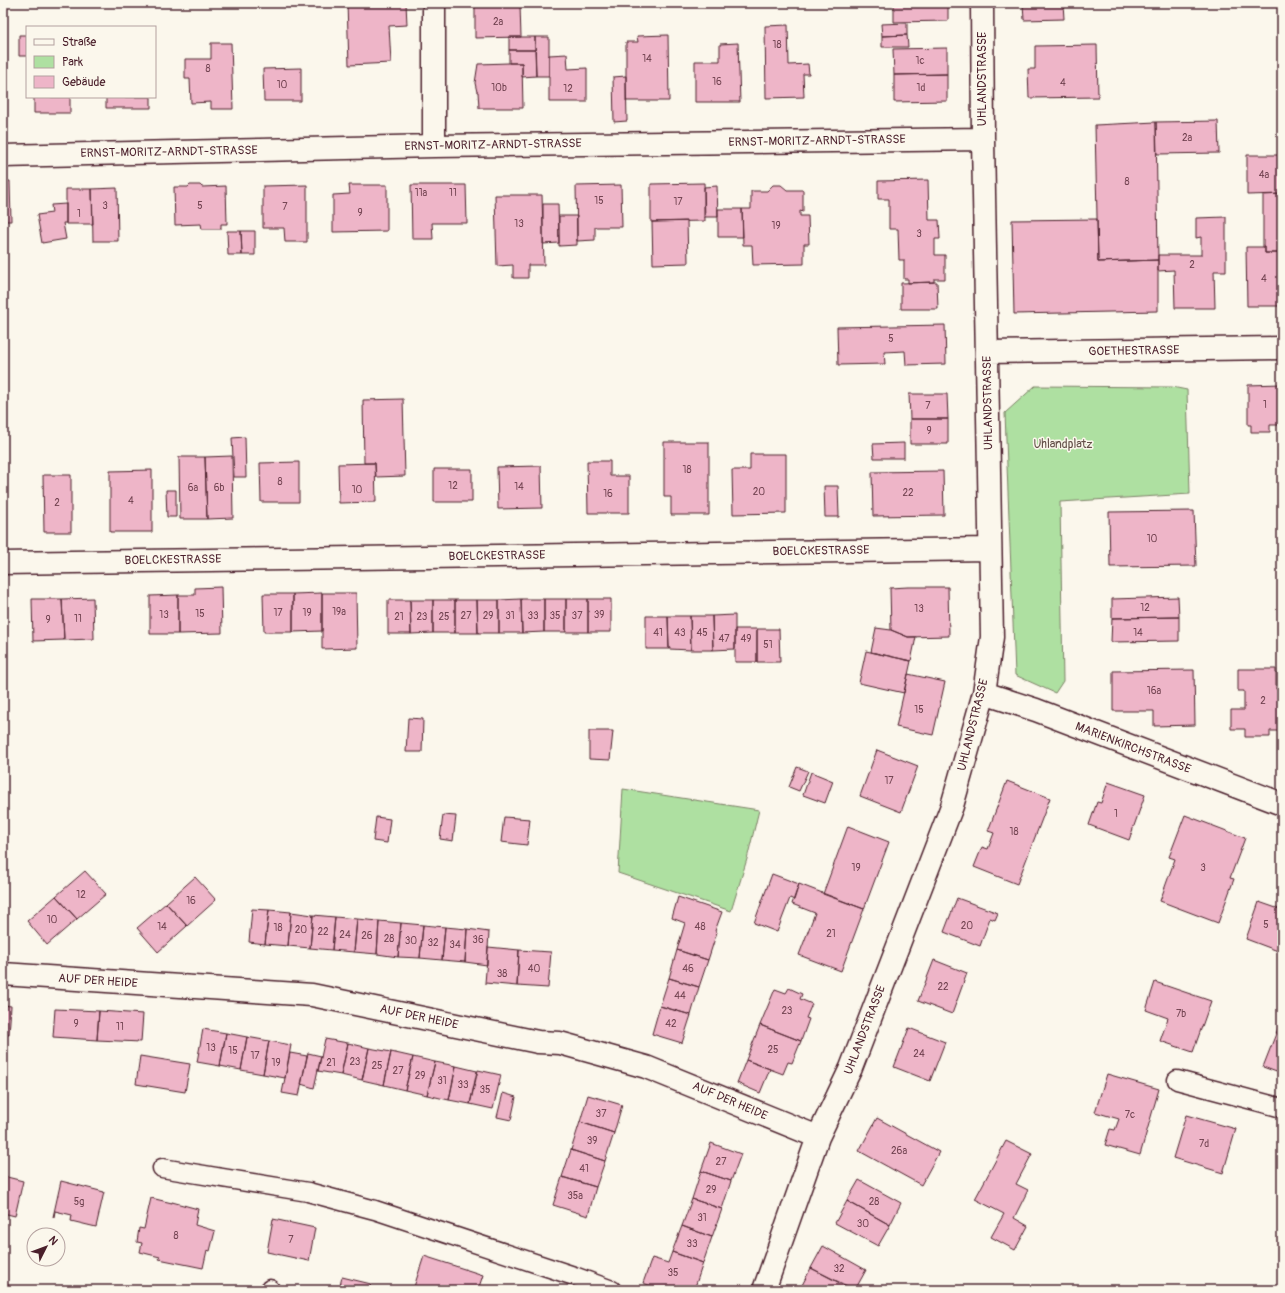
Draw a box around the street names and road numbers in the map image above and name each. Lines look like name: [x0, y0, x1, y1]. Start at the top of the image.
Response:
street label: UHLANDSTRASSE: [975, 32, 990, 126]
street label: ERNST-MORITZ-ARNDT-STRASSE: [728, 132, 906, 150]
street label: ERNST-MORITZ-ARNDT-STRASSE: [404, 136, 582, 154]
street label: ERNST-MORITZ-ARNDT-STRASSE: [80, 143, 258, 161]
street label: GOETHESTRASSE: [1088, 343, 1180, 359]
street label: UHLANDSTRASSE: [980, 356, 996, 450]
street label: BOELCKESTRASSE: [772, 543, 870, 559]
street label: BOELCKESTRASSE: [448, 548, 546, 564]
street label: BOELCKESTRASSE: [124, 552, 222, 568]
street label: UHLANDSTRASSE: [954, 677, 992, 773]
street label: MARIENKIRCHSTRASSE: [1073, 719, 1193, 777]
street label: AUF DER HEIDE: [58, 971, 138, 991]
street label: UHLANDSTRASSE: [841, 983, 889, 1077]
street label: AUF DER HEIDE: [378, 1001, 460, 1033]
street label: AUF DER HEIDE: [690, 1078, 770, 1124]

